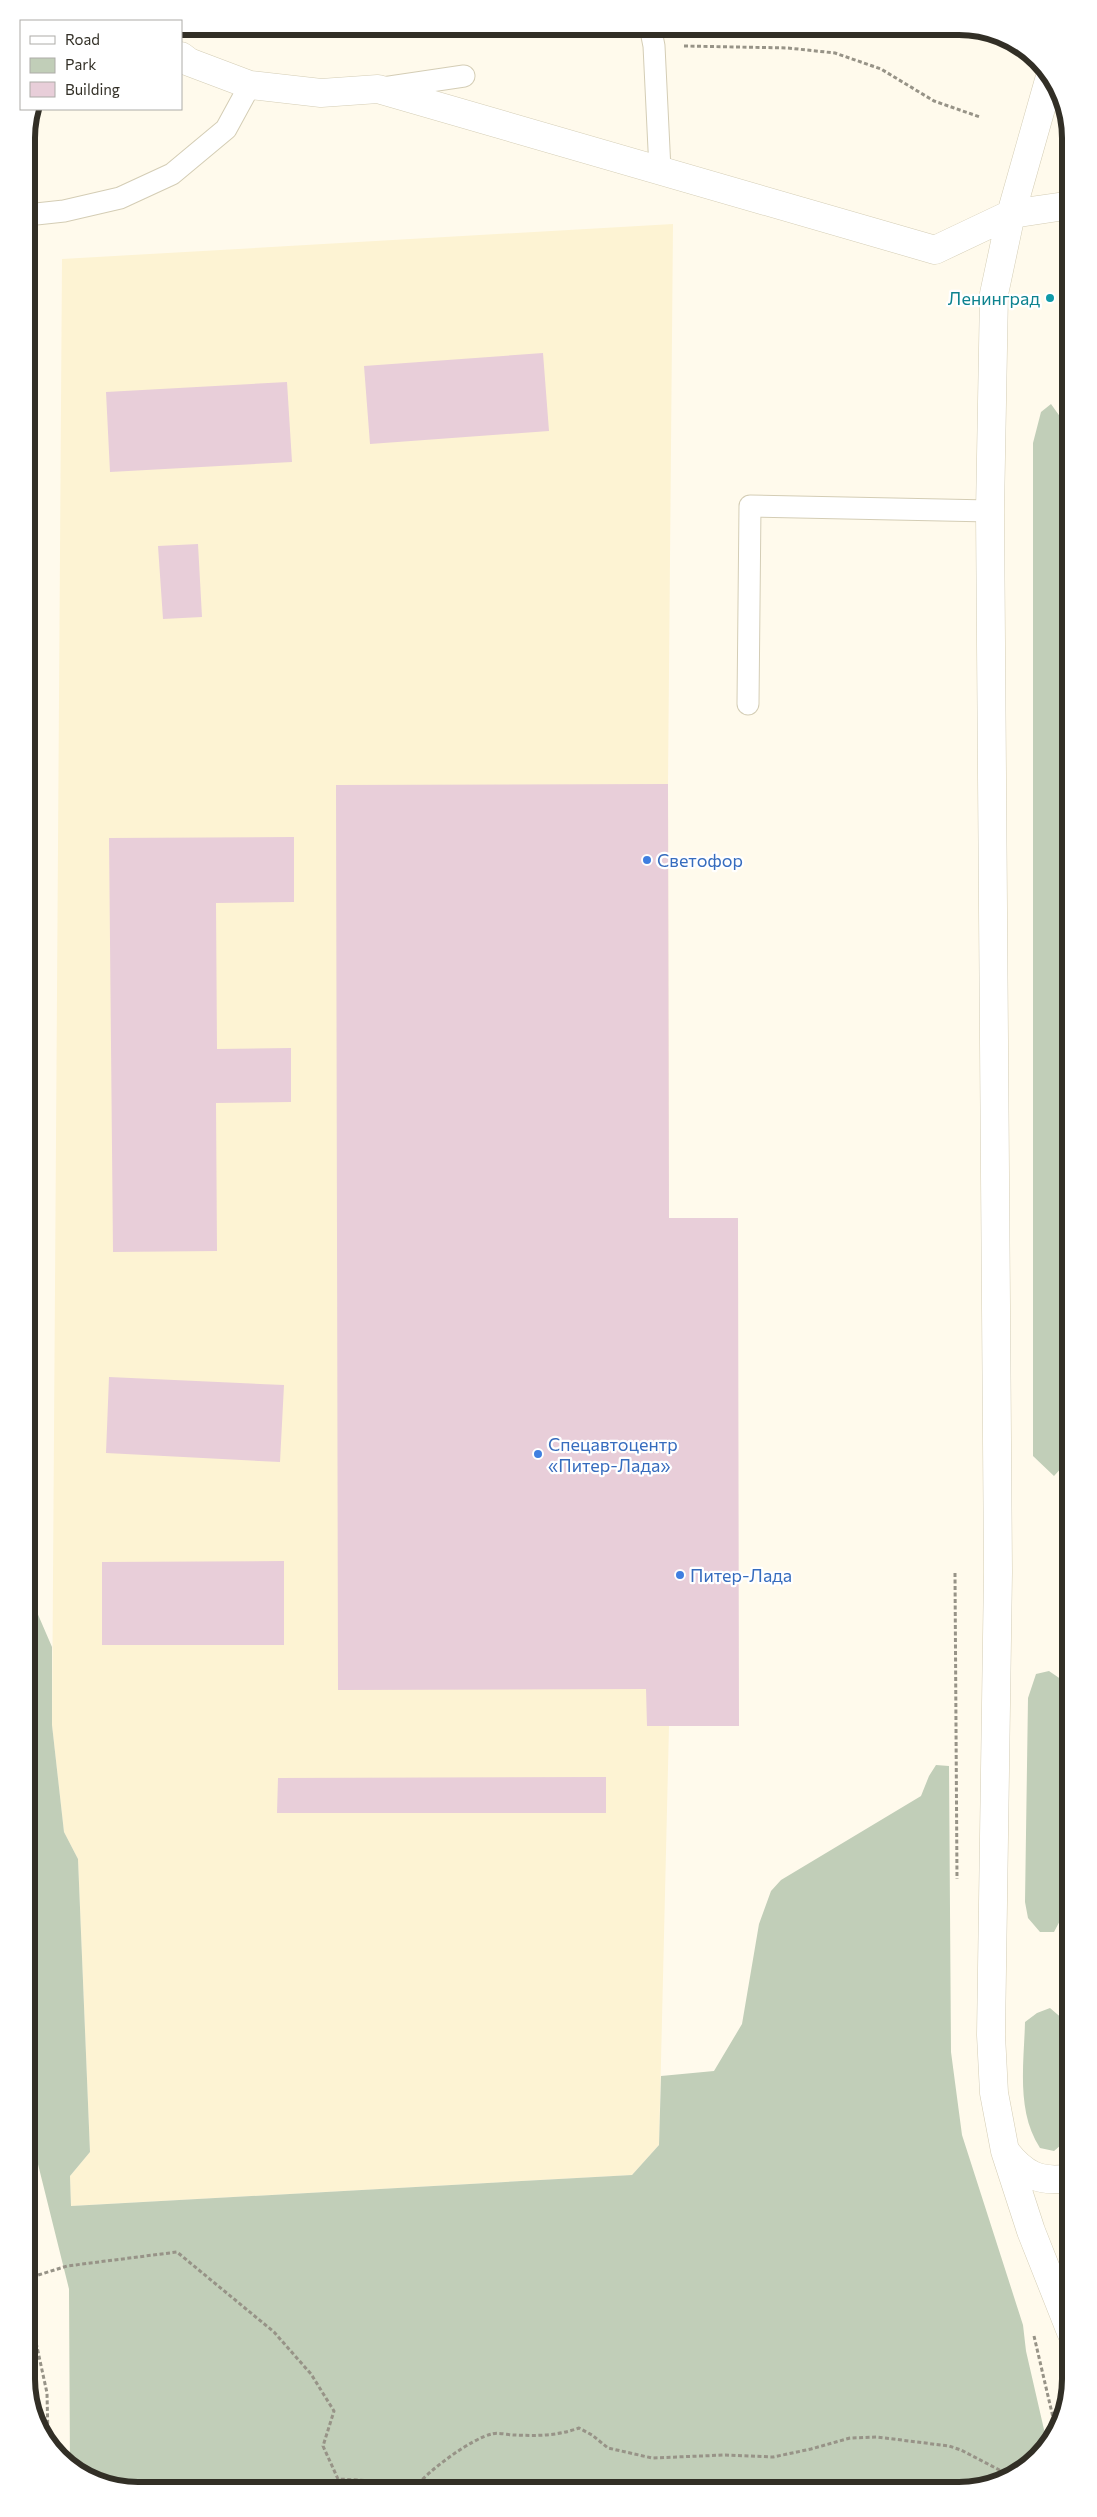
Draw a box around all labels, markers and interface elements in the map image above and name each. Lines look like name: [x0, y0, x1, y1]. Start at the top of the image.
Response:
legend: [20, 20, 182, 110]
text: Road: [65, 30, 100, 48]
text: Park: [65, 55, 96, 73]
text: Building: [65, 80, 120, 98]
place label: Ленинград: [948, 287, 1040, 309]
marker: Ленинград: [1044, 292, 1056, 304]
place label: Светофор: [657, 849, 743, 871]
marker: Светофор: [641, 854, 653, 866]
place label: Спецавтоцентр «Питер-Лада»: [548, 1433, 678, 1476]
marker: Спецавтоцентр «Питер-Лада»: [532, 1448, 544, 1460]
place label: Питер-Лада: [690, 1564, 792, 1586]
marker: Питер-Лада: [674, 1569, 686, 1581]

